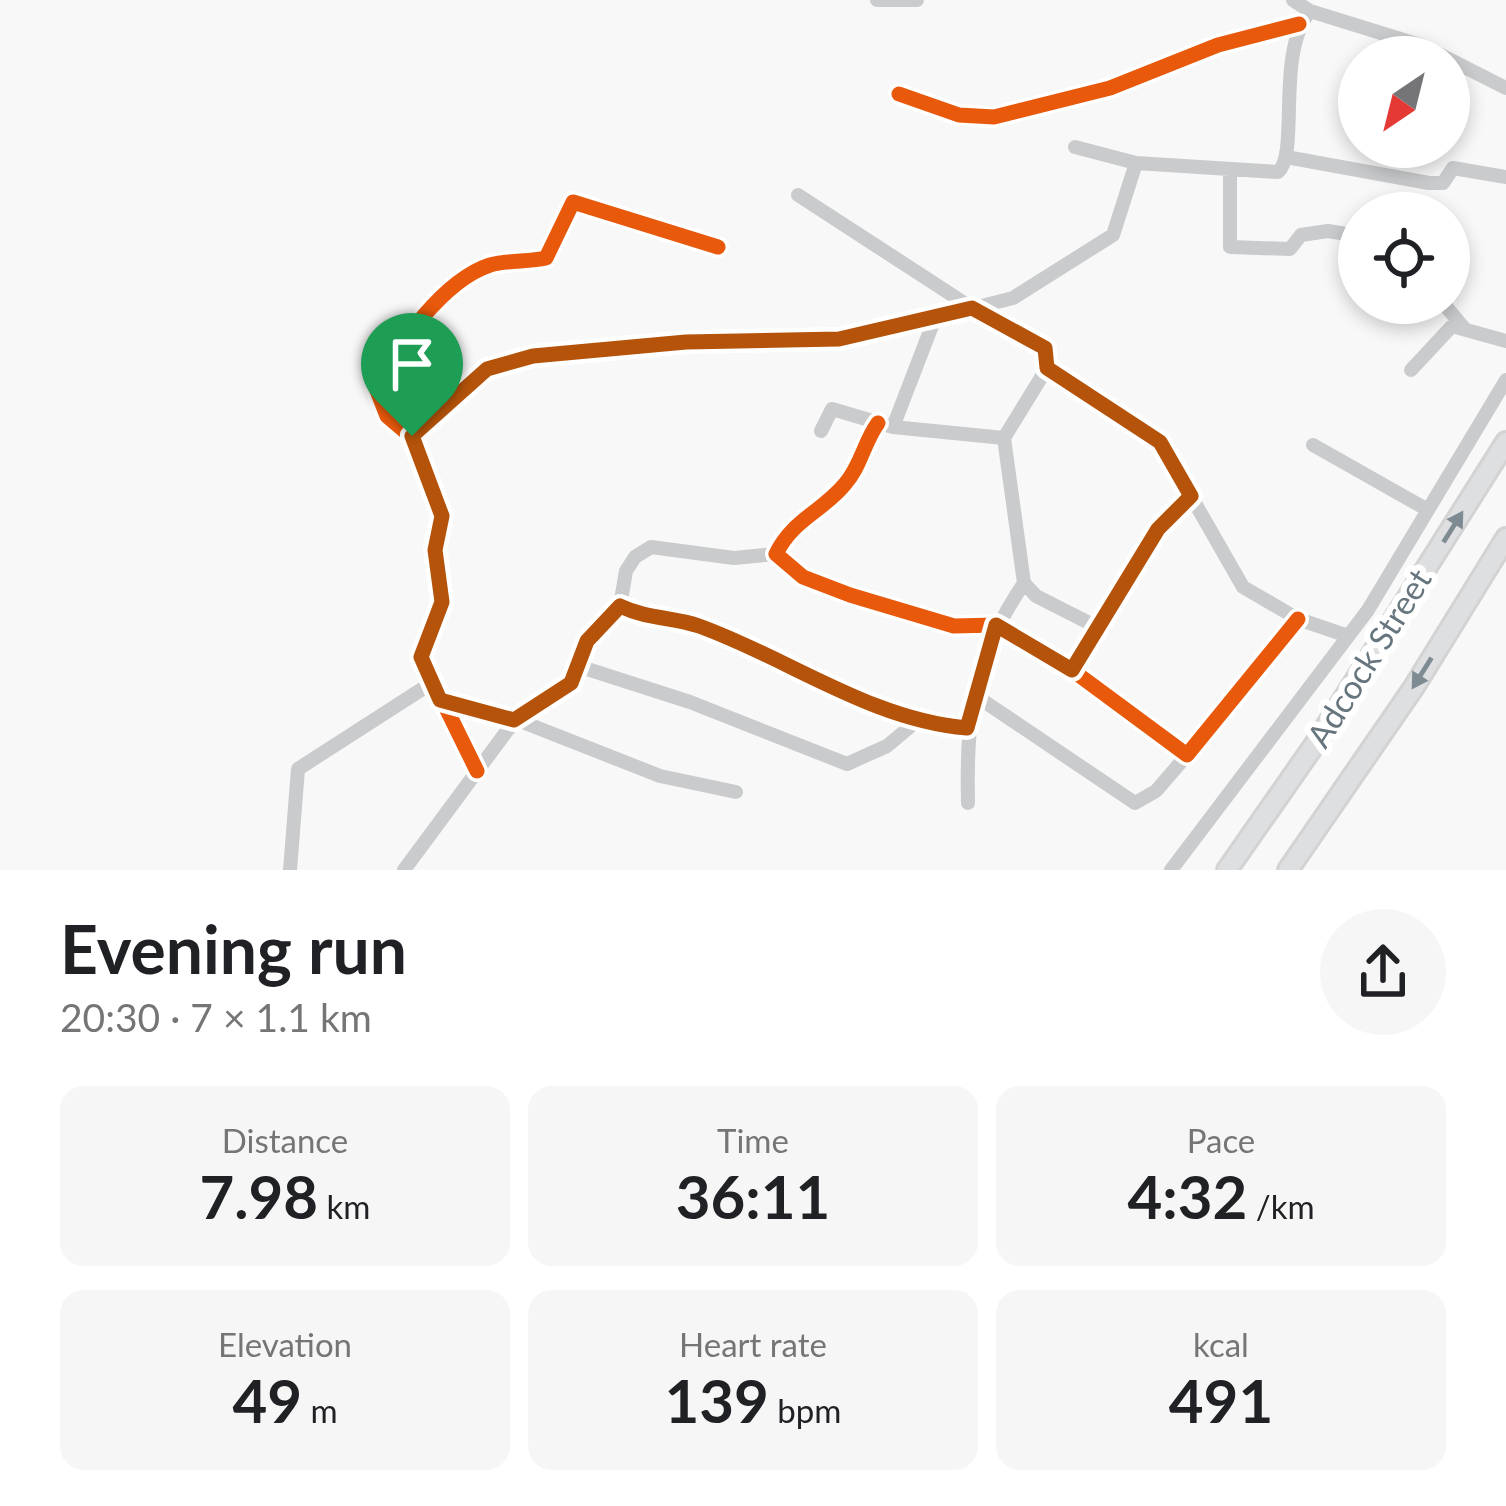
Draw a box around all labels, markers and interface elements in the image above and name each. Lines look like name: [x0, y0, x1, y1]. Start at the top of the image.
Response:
north arrow: [1338, 36, 1470, 168]
map controls: [1338, 36, 1470, 324]
button: locate: [1338, 192, 1470, 324]
pin: [361, 313, 463, 436]
icon: arrive: [379, 331, 445, 397]
one-way arrow: [1441, 510, 1463, 543]
street label: Adcock Street: [1298, 561, 1439, 754]
one-way arrow: [1412, 656, 1433, 690]
text: Evening run: [60, 909, 407, 988]
button: share: [1320, 909, 1446, 1035]
text: 20:30 · 7 × 1.1 km: [60, 994, 372, 1040]
text: Distance: [222, 1120, 348, 1160]
text: Time: [717, 1120, 789, 1160]
text: Pace: [1187, 1120, 1255, 1160]
text: 7.98: [199, 1160, 318, 1232]
text: 36:11: [676, 1160, 830, 1232]
text: 4:32: [1127, 1160, 1247, 1232]
text: km: [318, 1186, 371, 1226]
text: /km: [1247, 1186, 1315, 1226]
text: Elevation: [218, 1324, 352, 1364]
text: Heart rate: [679, 1324, 827, 1364]
text: kcal: [1193, 1324, 1249, 1364]
text: 49: [232, 1364, 302, 1436]
text: 139: [665, 1364, 769, 1436]
text: 491: [1169, 1364, 1273, 1436]
text: m: [302, 1390, 338, 1430]
text: bpm: [769, 1390, 841, 1430]

